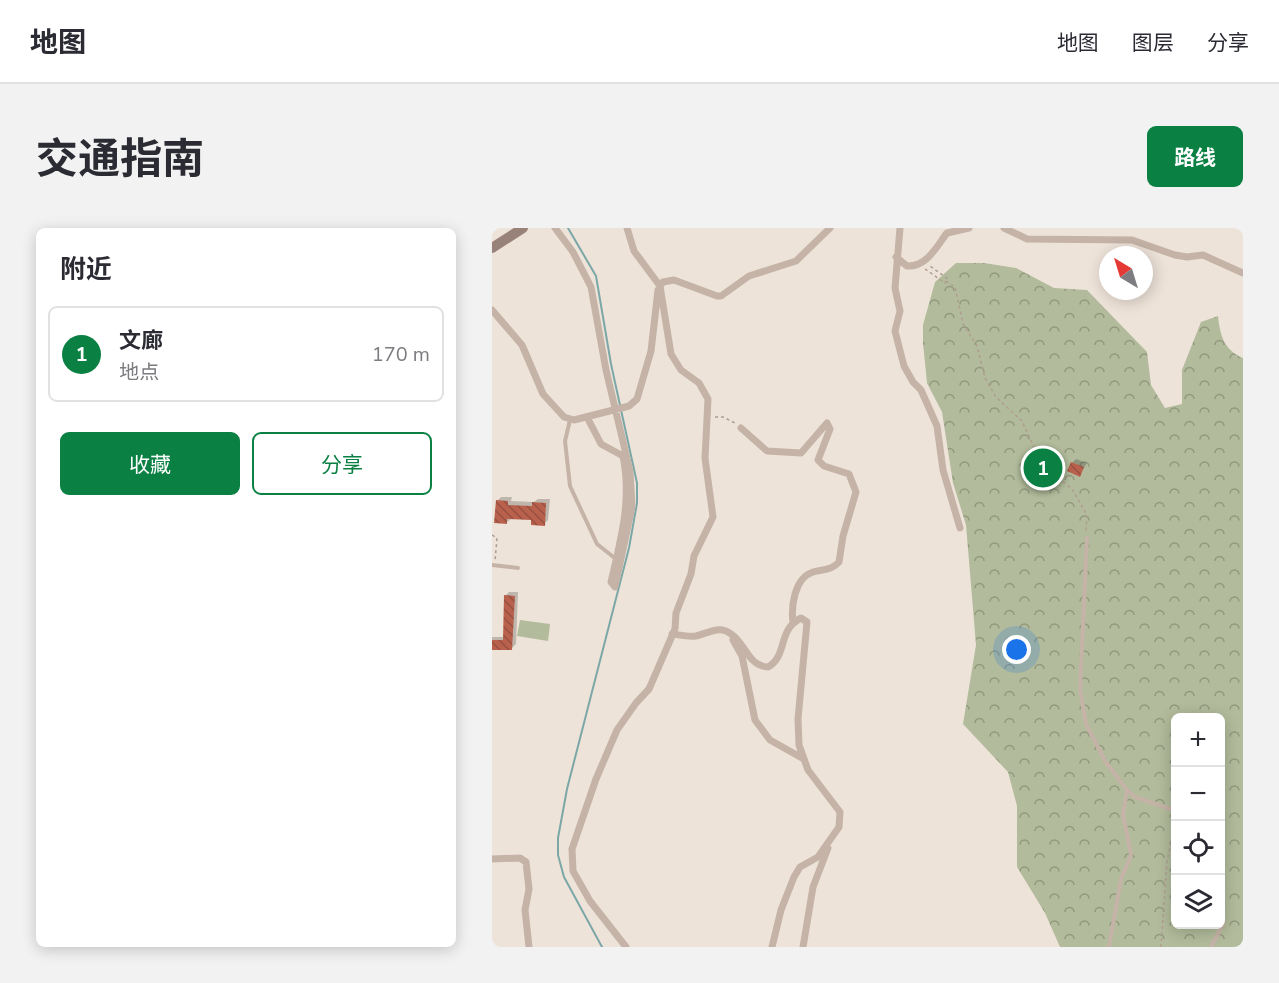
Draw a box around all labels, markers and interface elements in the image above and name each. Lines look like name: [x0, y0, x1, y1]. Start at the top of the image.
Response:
text: 地图: [30, 24, 86, 62]
text: 地图: [1057, 29, 1099, 57]
text: 图层: [1132, 29, 1174, 57]
text: 分享: [1207, 29, 1249, 57]
button: 路线: [1147, 126, 1243, 187]
text: 交通指南: [36, 131, 204, 188]
north arrow: [1099, 246, 1153, 300]
text: 附近: [60, 252, 112, 287]
text: 文廊: [119, 326, 163, 356]
text: 1: [76, 341, 88, 368]
text: 170 m: [372, 341, 430, 368]
text: 地点: [119, 359, 159, 386]
button: 收藏: [60, 432, 240, 495]
button: 分享: [252, 432, 432, 495]
pin: 1: [1024, 446, 1062, 490]
your location: [1002, 635, 1031, 664]
map controls: [1171, 713, 1225, 929]
button: +: [1171, 713, 1225, 767]
button: −: [1171, 767, 1225, 821]
button: locate: [1171, 821, 1225, 875]
button: layers: [1171, 875, 1225, 929]

